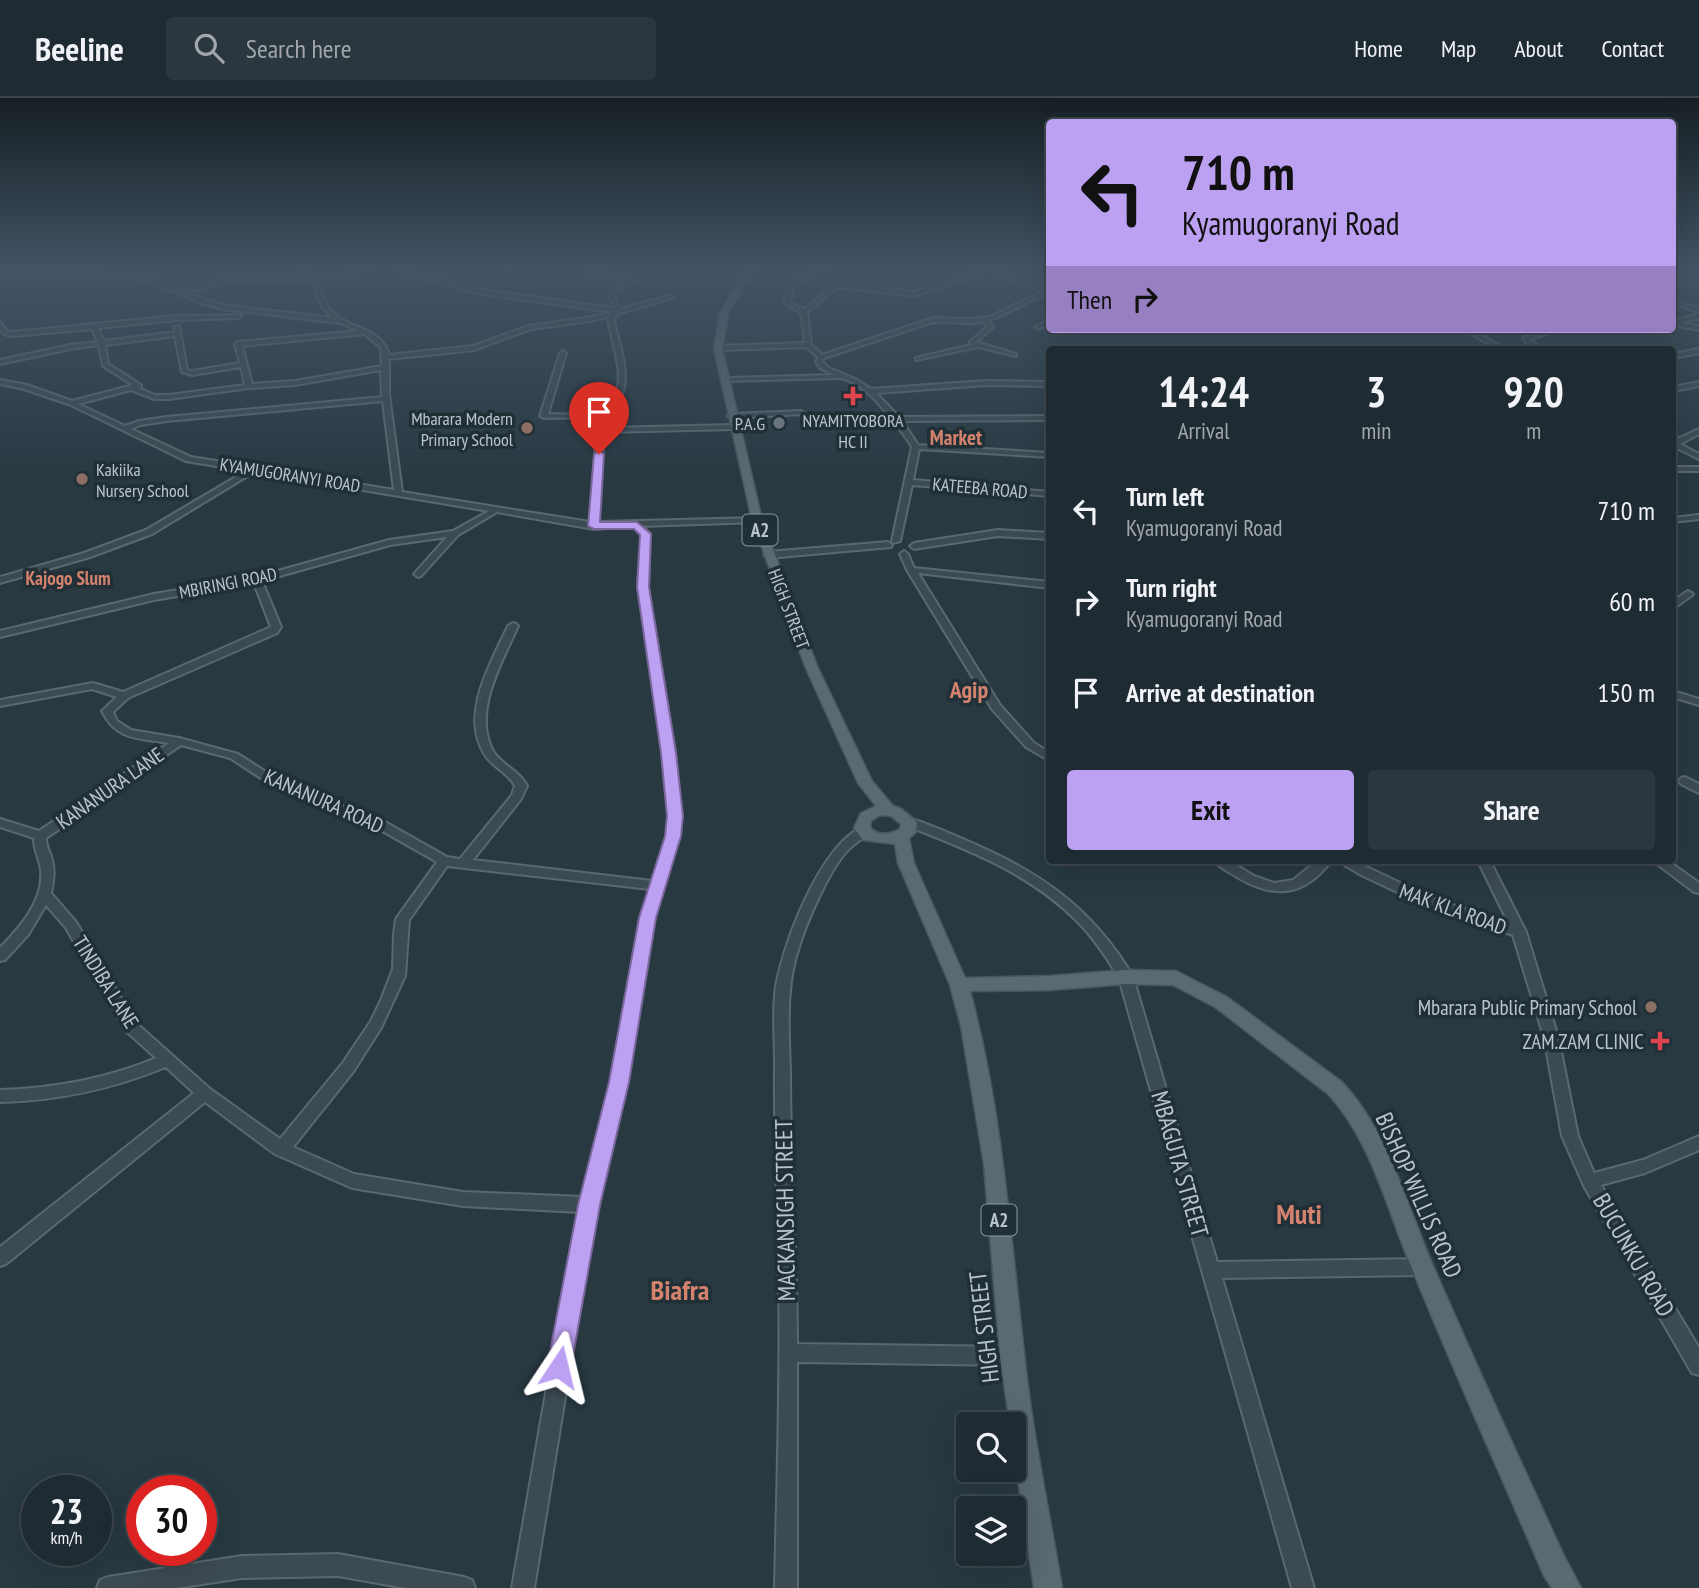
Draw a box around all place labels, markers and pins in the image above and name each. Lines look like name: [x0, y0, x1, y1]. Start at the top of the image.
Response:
pin: [569, 382, 629, 454]
marker: NYAMITYOBORA HC II: [843, 386, 863, 406]
place label: Mbarara Modern Primary School: [411, 407, 514, 451]
place label: NYAMITYOBORA HC II: [802, 409, 904, 453]
place label: P.A.G: [735, 412, 765, 435]
marker: P.A.G: [771, 415, 787, 431]
marker: Mbarara Modern Primary School: [519, 420, 535, 436]
place label: Kakiika Nursery School: [96, 458, 190, 502]
marker: Kakiika Nursery School: [74, 471, 90, 487]
place label: Mbarara Public Primary School: [1418, 994, 1637, 1021]
marker: Mbarara Public Primary School: [1643, 999, 1659, 1015]
place label: ZAM.ZAM CLINIC: [1522, 1028, 1644, 1055]
marker: ZAM.ZAM CLINIC: [1650, 1031, 1670, 1051]

